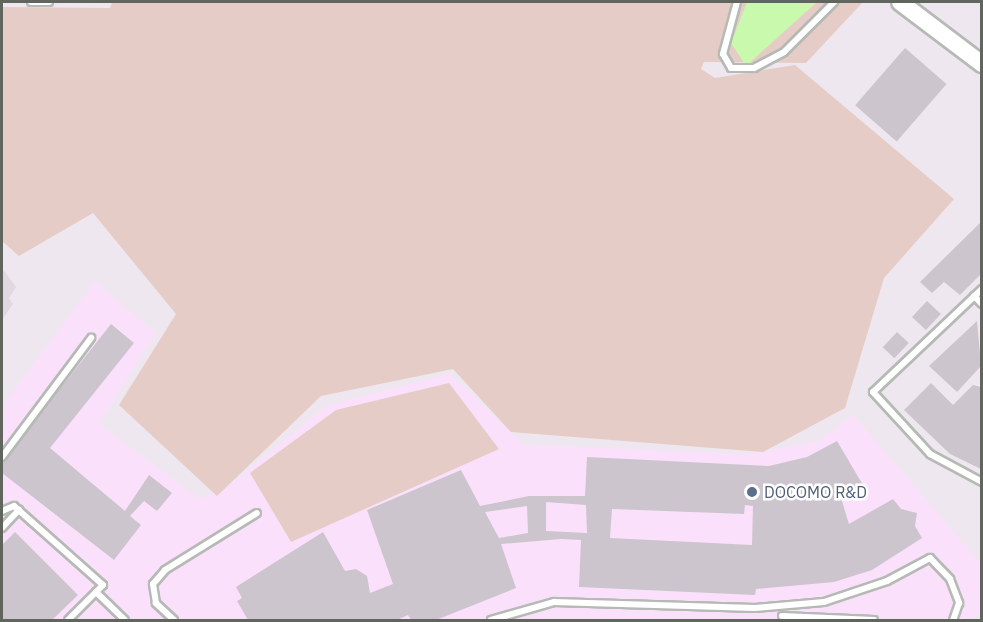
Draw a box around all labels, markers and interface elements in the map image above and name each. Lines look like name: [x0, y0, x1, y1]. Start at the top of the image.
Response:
place label: DOCOMO R&D: [764, 482, 867, 502]
marker: DOCOMO R&D: [745, 485, 759, 499]

